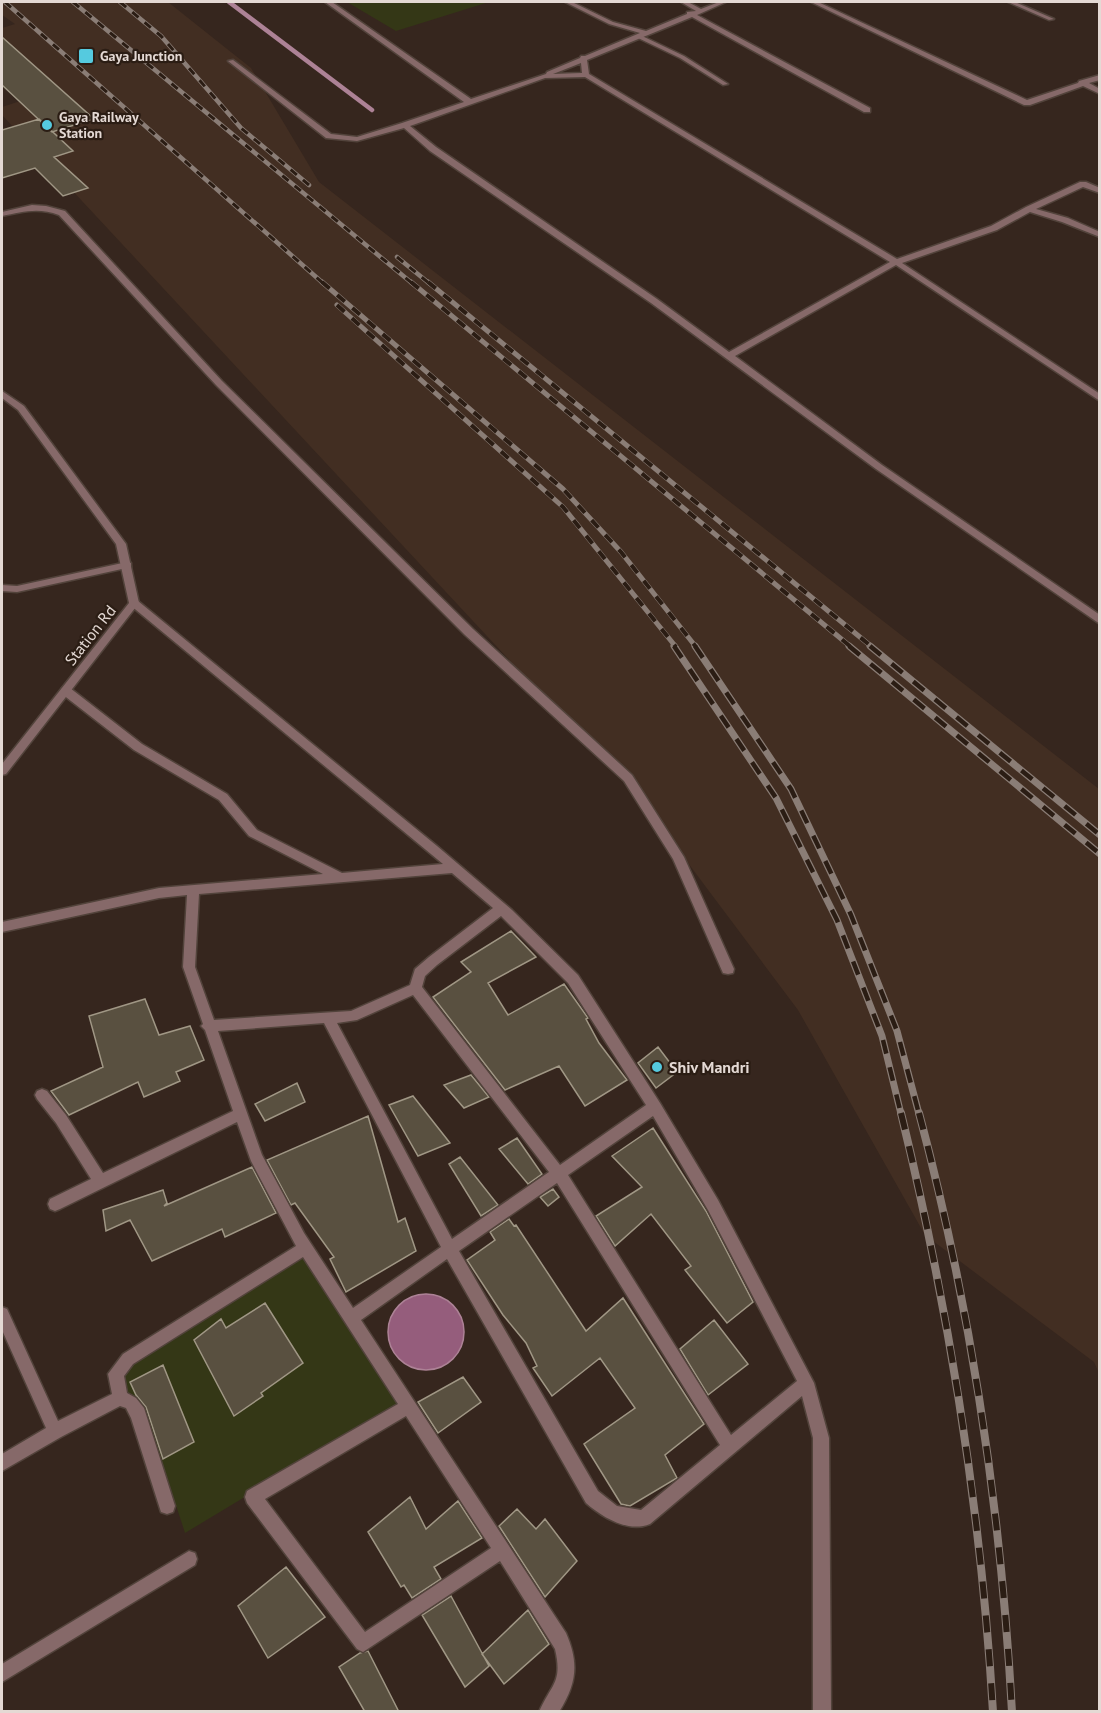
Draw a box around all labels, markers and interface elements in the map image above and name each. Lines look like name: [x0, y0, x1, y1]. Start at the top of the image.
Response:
marker: Gaya Junction: [77, 47, 95, 65]
place label: Gaya Junction: [100, 47, 182, 65]
place label: Gaya Railway Station: [59, 108, 139, 142]
marker: Gaya Railway Station: [40, 118, 54, 132]
street label: Station Rd: [60, 601, 120, 669]
place label: Shiv Mandri: [669, 1057, 750, 1077]
marker: Shiv Mandri: [650, 1060, 664, 1074]

